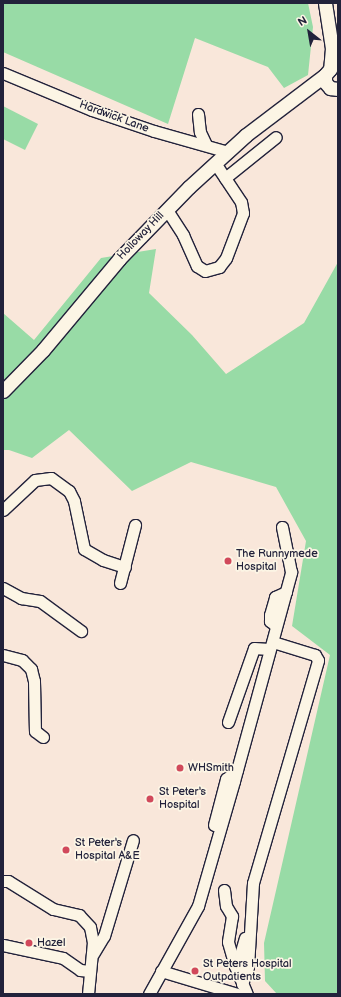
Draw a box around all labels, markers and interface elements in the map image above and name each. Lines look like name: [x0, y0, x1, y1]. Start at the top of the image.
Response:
north arrow: [289, 12, 329, 52]
text: N: [296, 14, 309, 29]
street label: Hardwick Lane: [77, 98, 151, 136]
street label: Holloway Hill: [115, 209, 167, 263]
place label: The Runnymede Hospital: [236, 548, 318, 574]
marker: The Runnymede Hospital: [223, 556, 233, 566]
place label: WHSmith: [188, 761, 234, 775]
marker: WHSmith: [175, 763, 185, 773]
place label: St Peter's Hospital: [159, 786, 206, 812]
marker: St Peter's Hospital: [144, 793, 156, 805]
place label: St Peter's Hospital A&E: [75, 837, 140, 863]
marker: St Peter's Hospital A&E: [60, 844, 72, 856]
place label: Hazel: [37, 936, 65, 950]
marker: Hazel: [24, 938, 34, 948]
place label: St Peters Hospital Outpatients: [203, 958, 291, 984]
marker: St Peters Hospital Outpatients: [190, 966, 200, 976]

